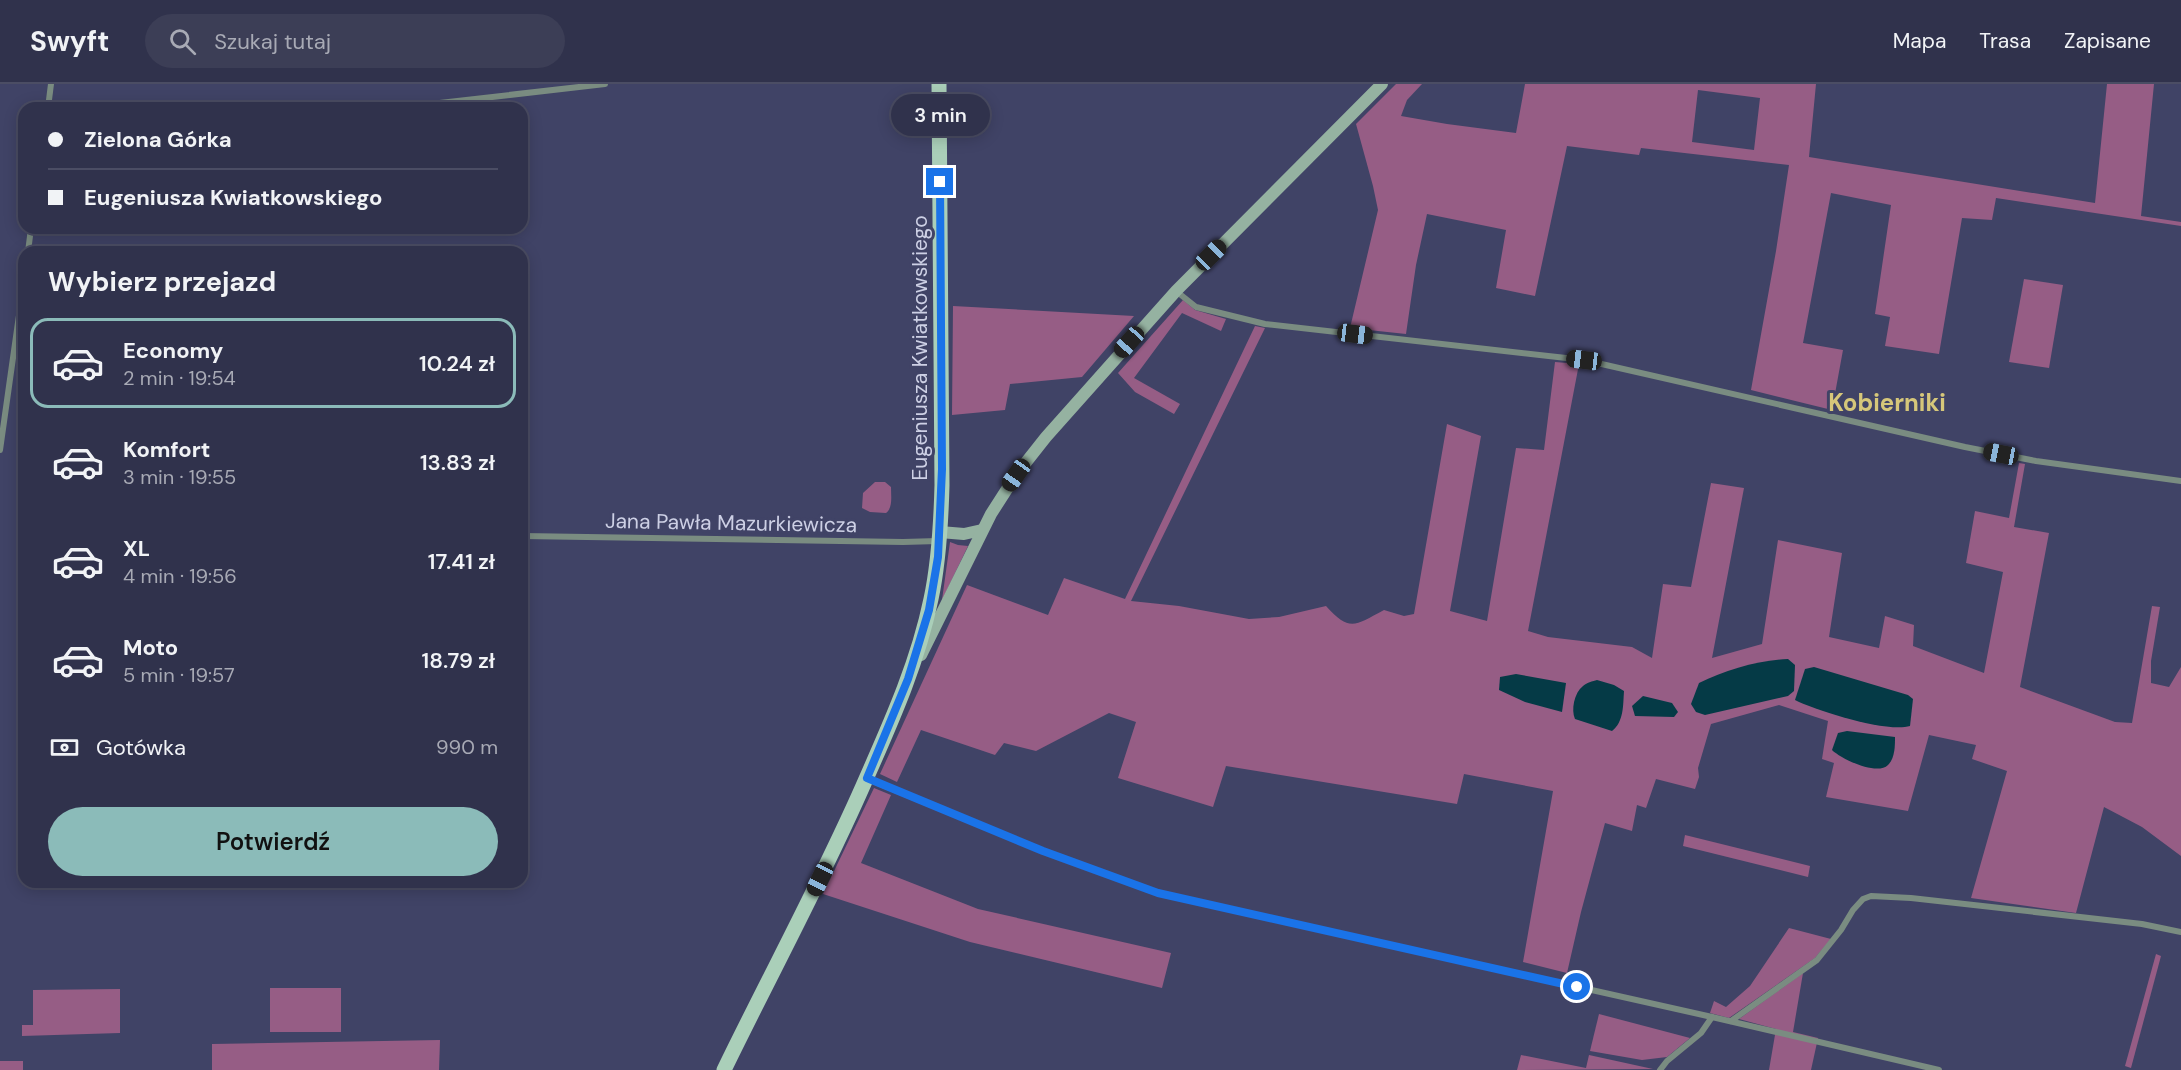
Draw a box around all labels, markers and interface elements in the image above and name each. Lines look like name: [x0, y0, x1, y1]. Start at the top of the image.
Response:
search box: [145, 14, 565, 68]
text: Swyft: [30, 23, 109, 60]
icon: search: [166, 25, 199, 58]
text: Szukaj tutaj: [214, 27, 331, 56]
text: Mapa: [1893, 27, 1946, 55]
text: Trasa: [1979, 27, 2031, 55]
text: Zapisane: [2064, 27, 2151, 55]
callout: 3 min: [890, 95, 990, 137]
text: 3 min: [914, 102, 967, 128]
text: Zielona Górka: [84, 125, 232, 154]
route end: [926, 168, 953, 195]
text: Eugeniusza Kwiatkowskiego: [84, 183, 382, 212]
street label: Eugeniusza Kwiatkowskiego: [906, 215, 934, 481]
car: [1192, 236, 1230, 274]
text: Wybierz przejazd: [48, 264, 276, 299]
car: [1110, 323, 1148, 361]
car: [1336, 323, 1374, 345]
icon: car: [51, 336, 105, 390]
text: Economy: [123, 336, 223, 365]
text: 10.24 zł: [419, 349, 495, 378]
car: [1565, 349, 1603, 371]
text: 2 min · 19:54: [123, 365, 236, 391]
district label: Kobierniki: [1828, 387, 1946, 418]
icon: car: [51, 435, 105, 489]
text: Komfort: [123, 435, 210, 464]
car: [1982, 442, 2020, 466]
text: 13.83 zł: [420, 448, 495, 477]
car: [998, 455, 1034, 495]
text: 3 min · 19:55: [123, 464, 236, 490]
street label: Jana Pawła Mazurkiewicza: [605, 507, 857, 539]
icon: car: [51, 534, 105, 588]
text: XL: [123, 534, 150, 563]
text: 17.41 zł: [428, 547, 495, 576]
text: 4 min · 19:56: [123, 563, 237, 589]
icon: car: [51, 633, 105, 687]
text: Moto: [123, 633, 178, 662]
text: 18.79 zł: [422, 646, 495, 675]
text: 5 min · 19:57: [123, 662, 235, 688]
icon: cash: [48, 731, 81, 764]
text: Gotówka: [96, 733, 186, 762]
text: 990 m: [436, 734, 498, 760]
button: Potwierdź: [48, 807, 498, 876]
car: [804, 859, 836, 899]
route start: [1563, 973, 1590, 1000]

